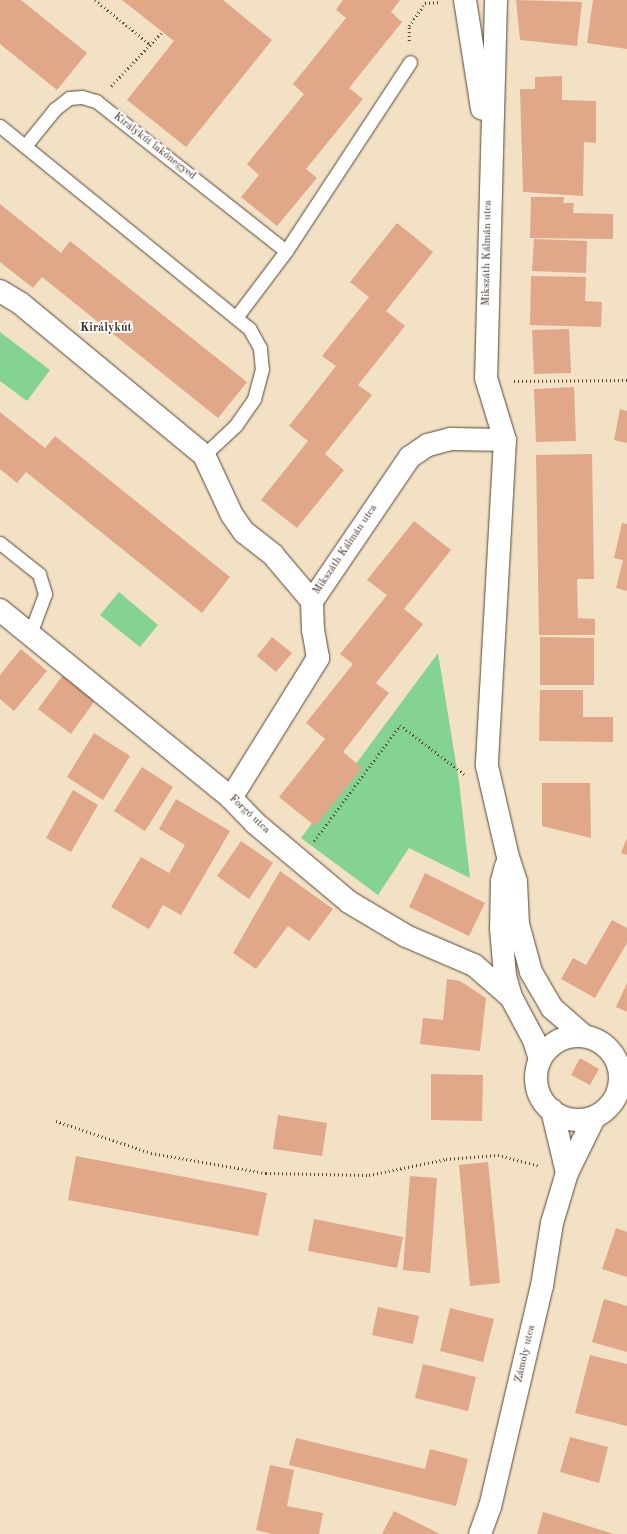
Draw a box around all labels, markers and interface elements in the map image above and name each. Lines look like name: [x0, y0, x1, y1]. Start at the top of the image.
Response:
street label: Királykút lakónegyed: [110, 111, 198, 183]
street label: Mikszáth Kálmán utca: [480, 200, 496, 306]
district label: Királykút: [80, 322, 132, 336]
street label: Mikszáth Kálmán utca: [311, 502, 381, 598]
street label: Forgó utca: [226, 793, 272, 837]
street label: Zámoly utca: [513, 1324, 539, 1384]

